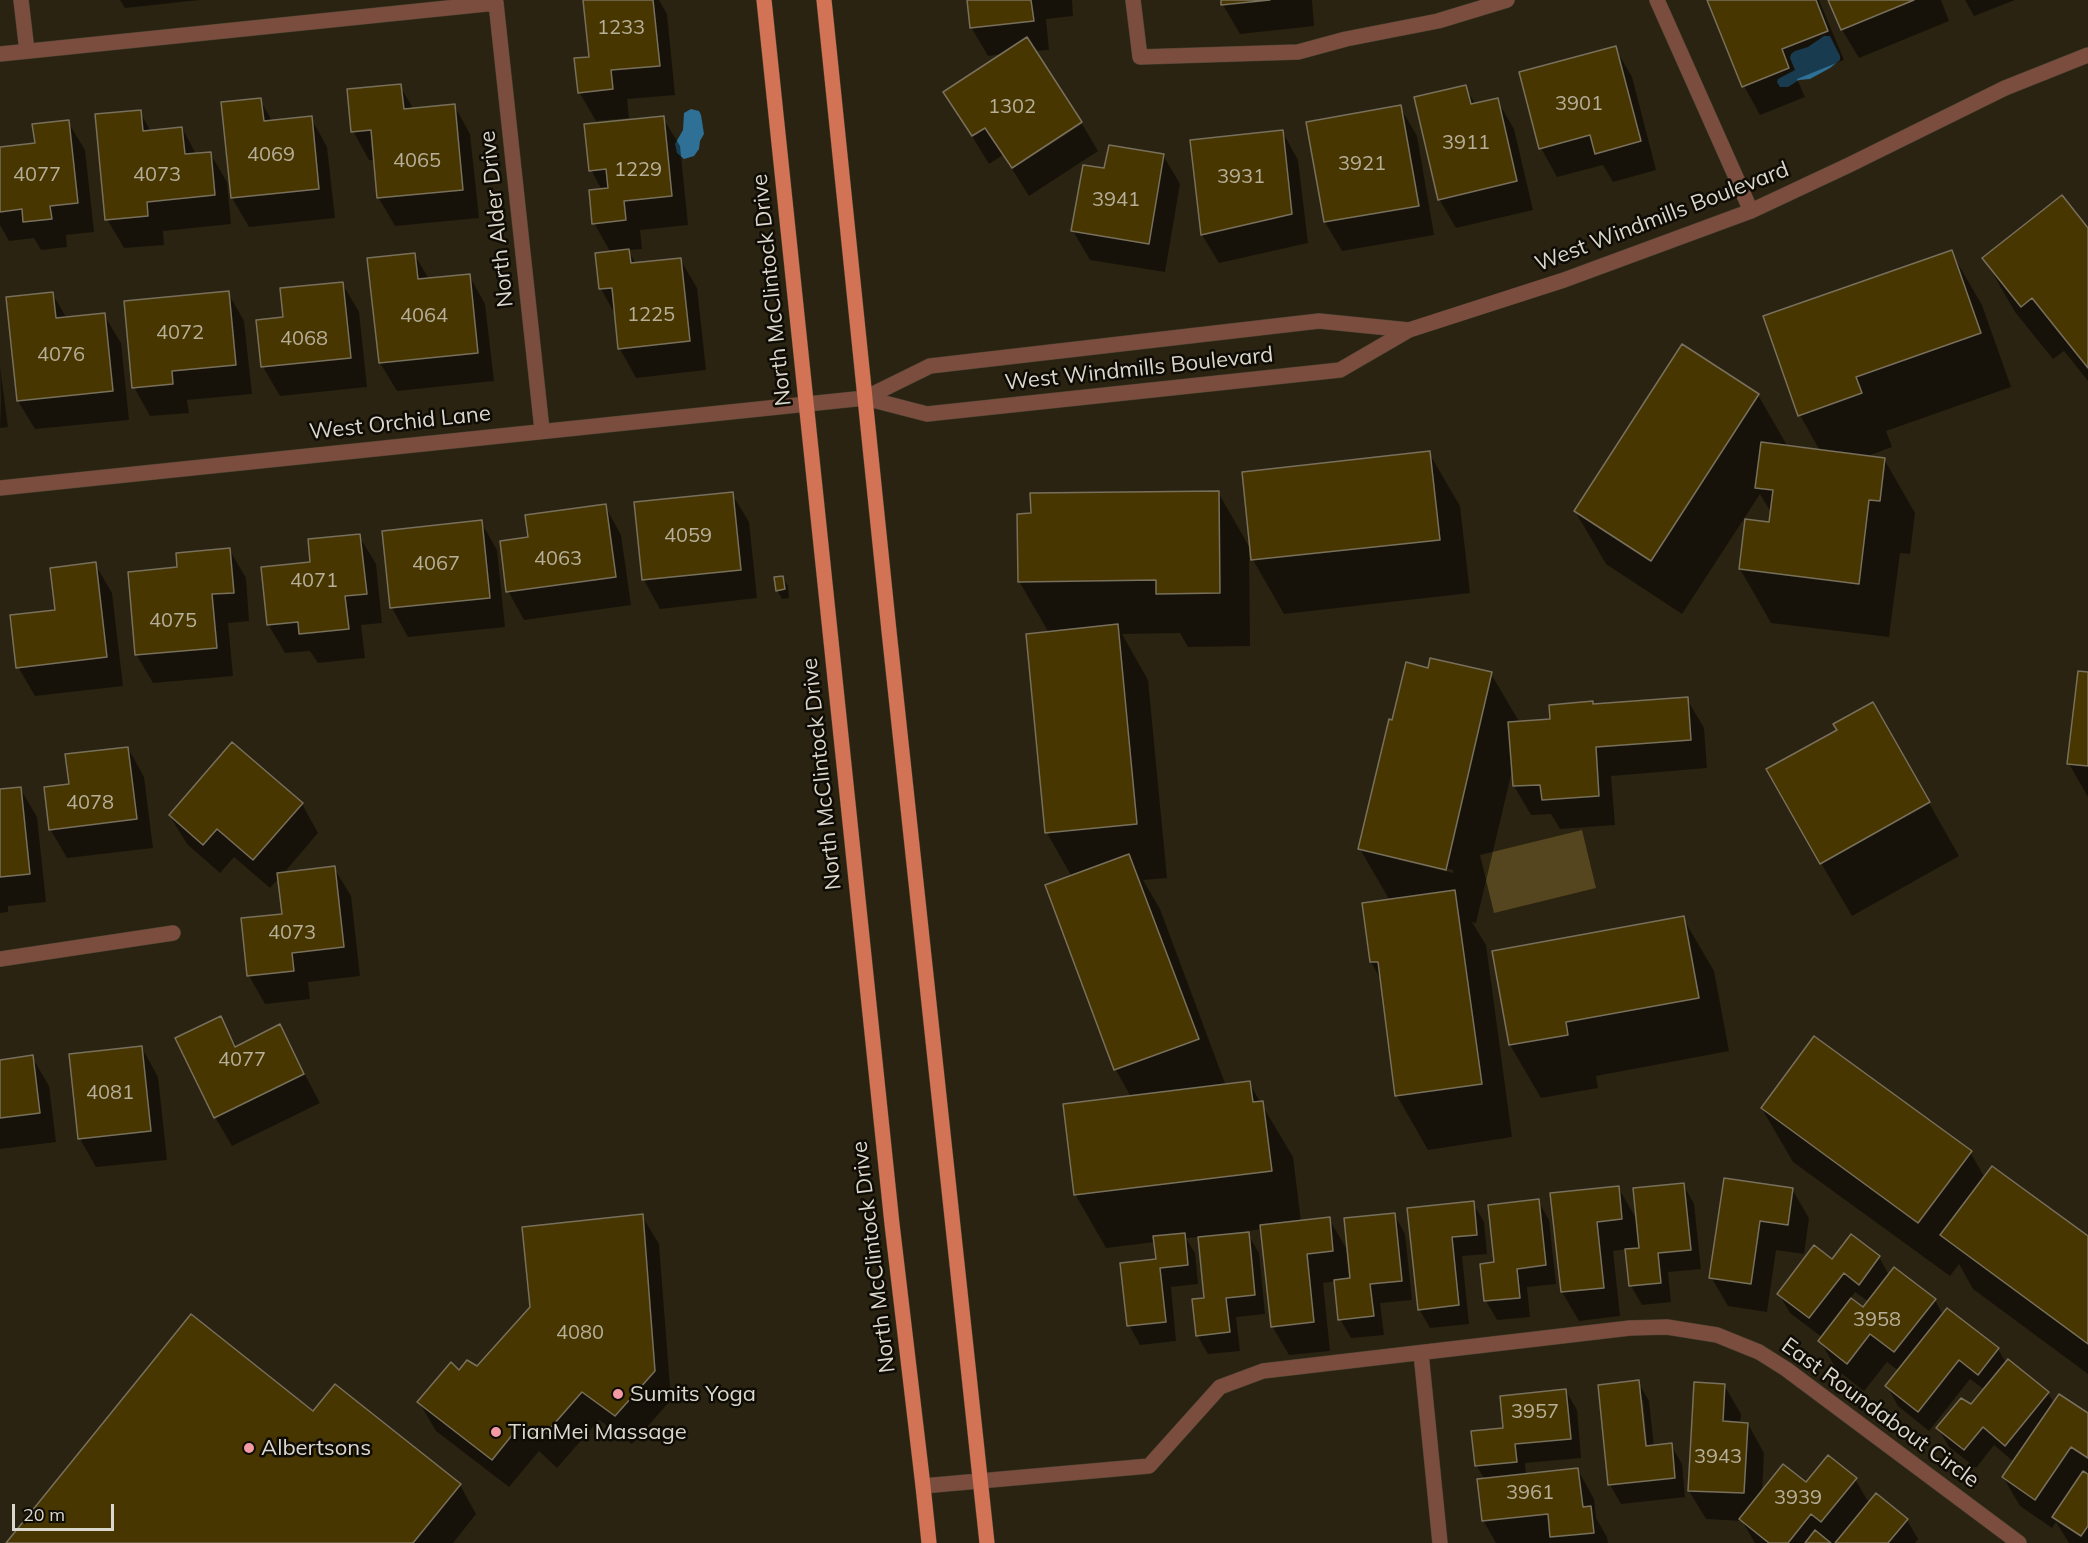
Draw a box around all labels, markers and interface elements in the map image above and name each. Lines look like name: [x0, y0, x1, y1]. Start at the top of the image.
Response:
house number: 1233: [597, 16, 645, 40]
house number: 3901: [1555, 92, 1603, 116]
house number: 1302: [988, 95, 1036, 119]
street label: North Alder Drive: [475, 129, 519, 309]
house number: 3911: [1442, 131, 1490, 155]
house number: 4069: [247, 143, 295, 167]
house number: 4065: [393, 149, 441, 173]
house number: 3921: [1338, 152, 1386, 176]
street label: West Windmills Boulevard: [1531, 156, 1793, 278]
house number: 1229: [614, 158, 662, 182]
house number: 4077: [13, 163, 61, 187]
house number: 4073: [133, 163, 181, 187]
house number: 3931: [1217, 165, 1265, 189]
street label: North McClintock Drive: [747, 173, 797, 407]
house number: 3941: [1092, 188, 1140, 212]
house number: 1225: [627, 303, 675, 327]
house number: 4064: [400, 304, 448, 328]
house number: 4072: [156, 321, 204, 345]
house number: 4068: [280, 327, 328, 351]
street label: West Windmills Boulevard: [1003, 342, 1275, 396]
house number: 4076: [37, 343, 85, 367]
street label: West Orchid Lane: [308, 400, 492, 446]
house number: 4059: [664, 524, 712, 548]
house number: 4063: [534, 547, 582, 571]
house number: 4067: [412, 552, 460, 576]
house number: 4071: [290, 569, 338, 593]
house number: 4075: [149, 609, 197, 633]
street label: North McClintock Drive: [797, 657, 847, 891]
house number: 4078: [66, 791, 114, 815]
house number: 4073: [268, 921, 316, 945]
house number: 4077: [218, 1048, 266, 1072]
house number: 4081: [86, 1081, 134, 1105]
street label: North McClintock Drive: [847, 1140, 901, 1374]
house number: 3958: [1853, 1308, 1901, 1332]
house number: 4080: [556, 1321, 604, 1345]
street label: East Roundabout Circle: [1776, 1332, 1984, 1494]
place label: Sumits Yoga: [630, 1381, 756, 1407]
marker: Sumits Yoga: [611, 1387, 625, 1401]
house number: 3957: [1511, 1400, 1559, 1424]
place label: TianMei Massage: [508, 1419, 687, 1445]
marker: TianMei Massage: [489, 1425, 503, 1439]
place label: Albertsons: [261, 1435, 371, 1461]
marker: Albertsons: [242, 1441, 256, 1455]
house number: 3943: [1694, 1445, 1742, 1469]
house number: 3961: [1506, 1481, 1554, 1505]
house number: 3939: [1774, 1486, 1822, 1510]
scale bar: [15, 1492, 117, 1530]
text: 20 m: [23, 1503, 65, 1526]

